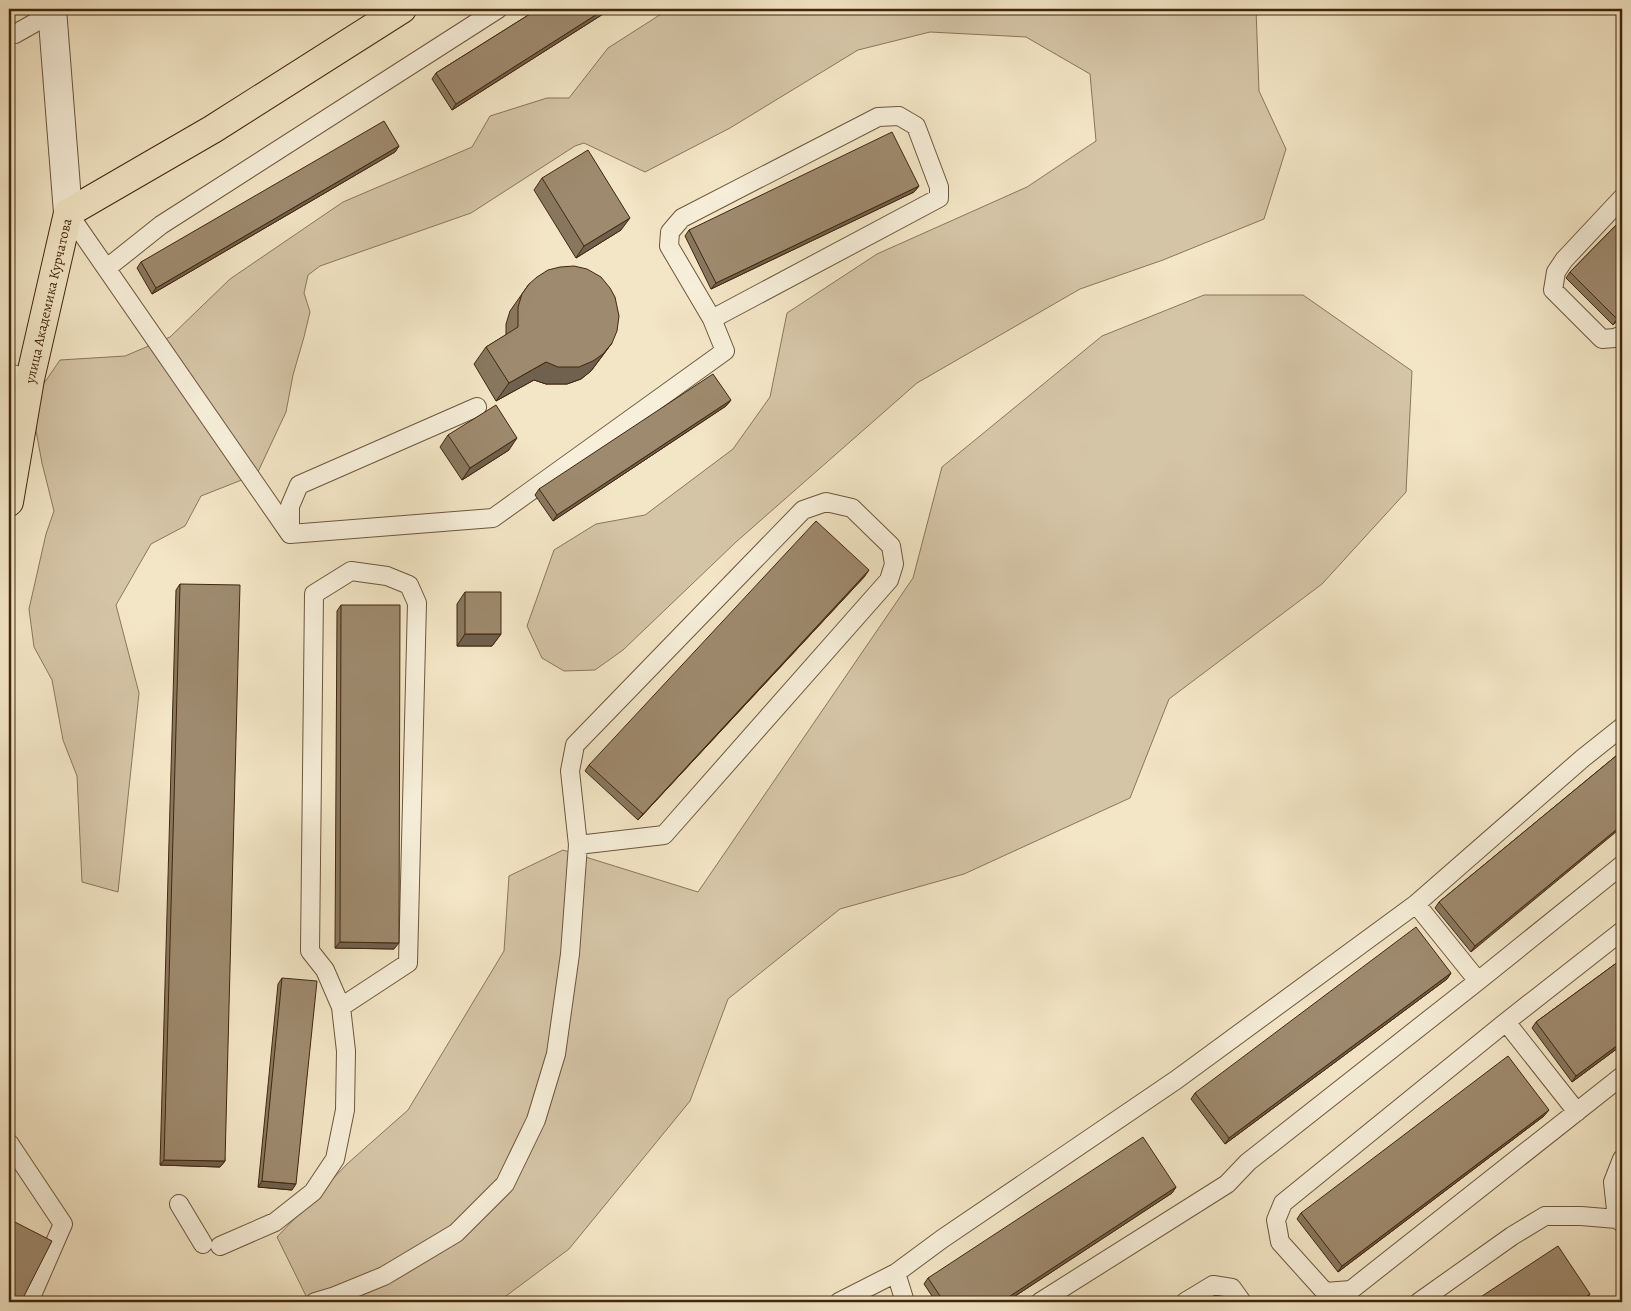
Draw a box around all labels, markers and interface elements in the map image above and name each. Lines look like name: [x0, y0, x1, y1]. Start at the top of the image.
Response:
street label: улица Академика Курчатова: [20, 216, 77, 386]

